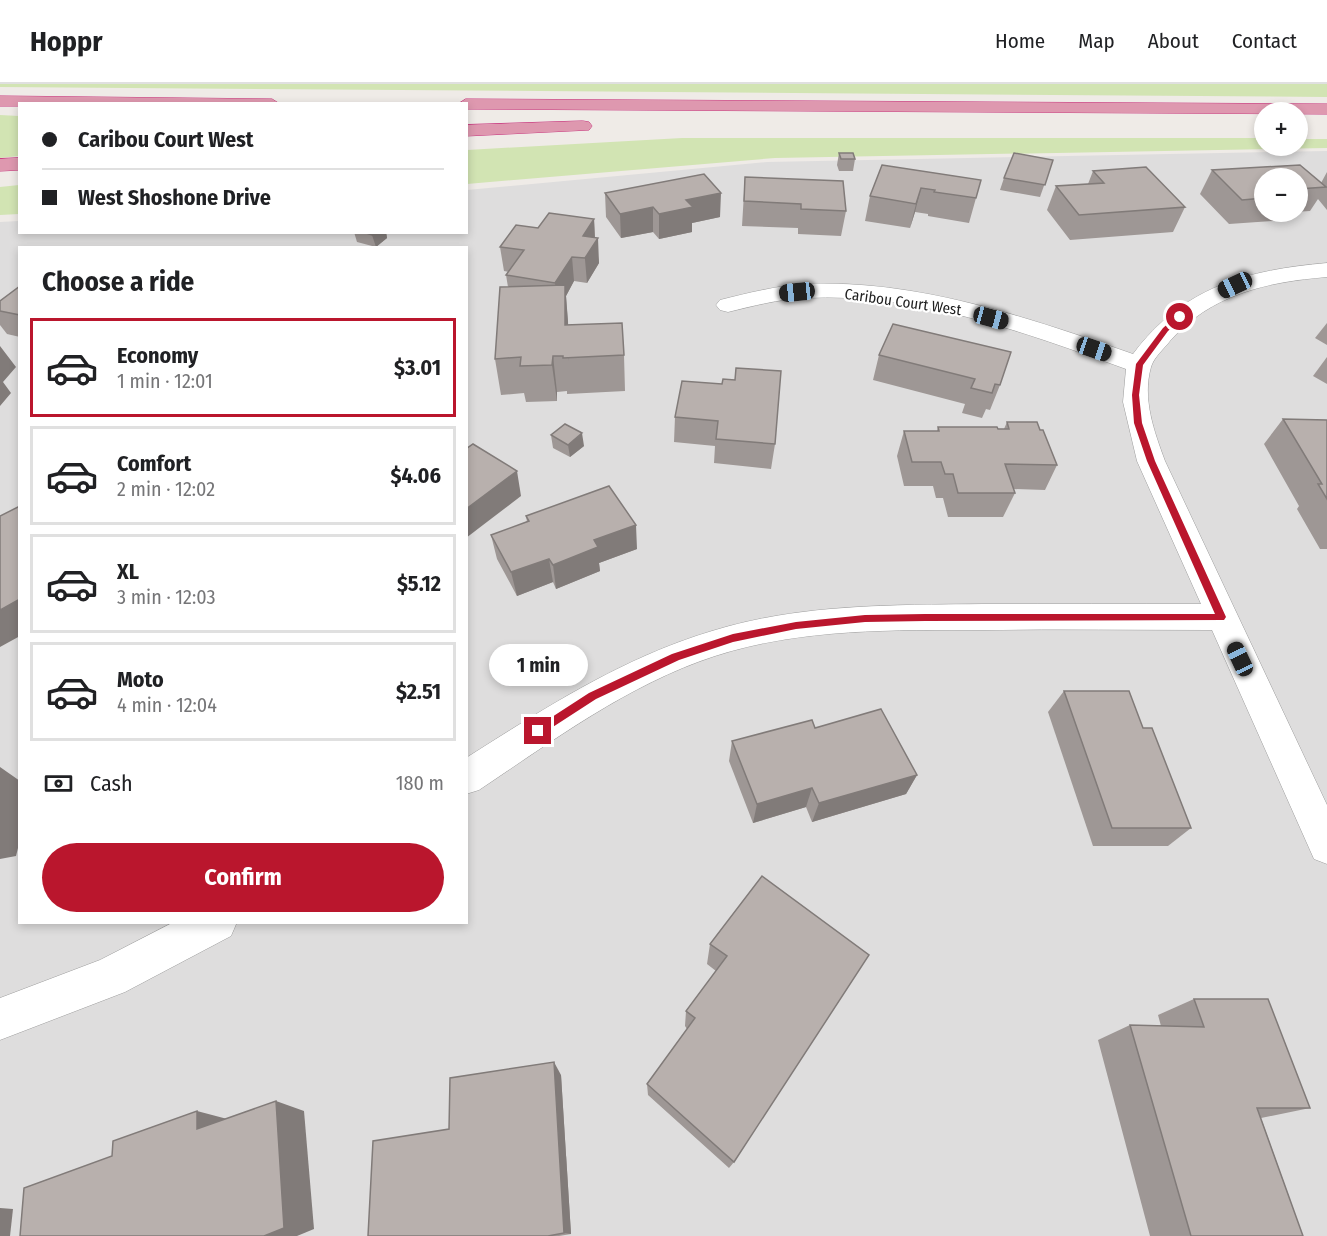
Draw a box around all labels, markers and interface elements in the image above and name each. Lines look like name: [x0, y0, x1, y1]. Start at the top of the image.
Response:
text: Hoppr: [30, 25, 102, 58]
text: Home: [995, 28, 1045, 54]
text: Map: [1078, 28, 1115, 54]
text: About: [1148, 28, 1199, 54]
text: Contact: [1232, 28, 1297, 54]
map controls: [1254, 102, 1308, 222]
button: +: [1254, 102, 1308, 156]
text: Caribou Court West: [78, 126, 254, 153]
button: −: [1254, 168, 1308, 222]
text: West Shoshone Drive: [78, 184, 271, 211]
text: Choose a ride: [42, 266, 194, 298]
car: [1215, 269, 1255, 301]
car: [778, 281, 816, 303]
street label: Caribou Court West: [844, 285, 963, 319]
route start: [1166, 303, 1193, 330]
car: [971, 305, 1011, 331]
car: [1074, 335, 1114, 363]
icon: car: [45, 341, 99, 395]
text: Economy: [117, 342, 198, 369]
text: $3.01: [394, 354, 441, 381]
text: 1 min · 12:01: [117, 369, 213, 393]
icon: car: [45, 449, 99, 503]
text: Comfort: [117, 450, 191, 477]
text: $4.06: [390, 462, 441, 489]
text: 2 min · 12:02: [117, 477, 215, 501]
icon: car: [45, 557, 99, 611]
text: XL: [117, 558, 139, 585]
text: $5.12: [397, 570, 441, 597]
text: 3 min · 12:03: [117, 585, 215, 609]
car: [1224, 639, 1256, 679]
callout: 1 min: [488, 644, 588, 686]
text: 1 min: [517, 653, 560, 677]
icon: car: [45, 665, 99, 719]
text: Moto: [117, 666, 164, 693]
text: $2.51: [396, 678, 441, 705]
text: 4 min · 12:04: [117, 693, 217, 717]
route end: [524, 717, 551, 744]
icon: cash: [42, 767, 75, 800]
text: Cash: [90, 770, 133, 797]
text: 180 m: [396, 771, 444, 795]
button: Confirm: [42, 843, 444, 912]

